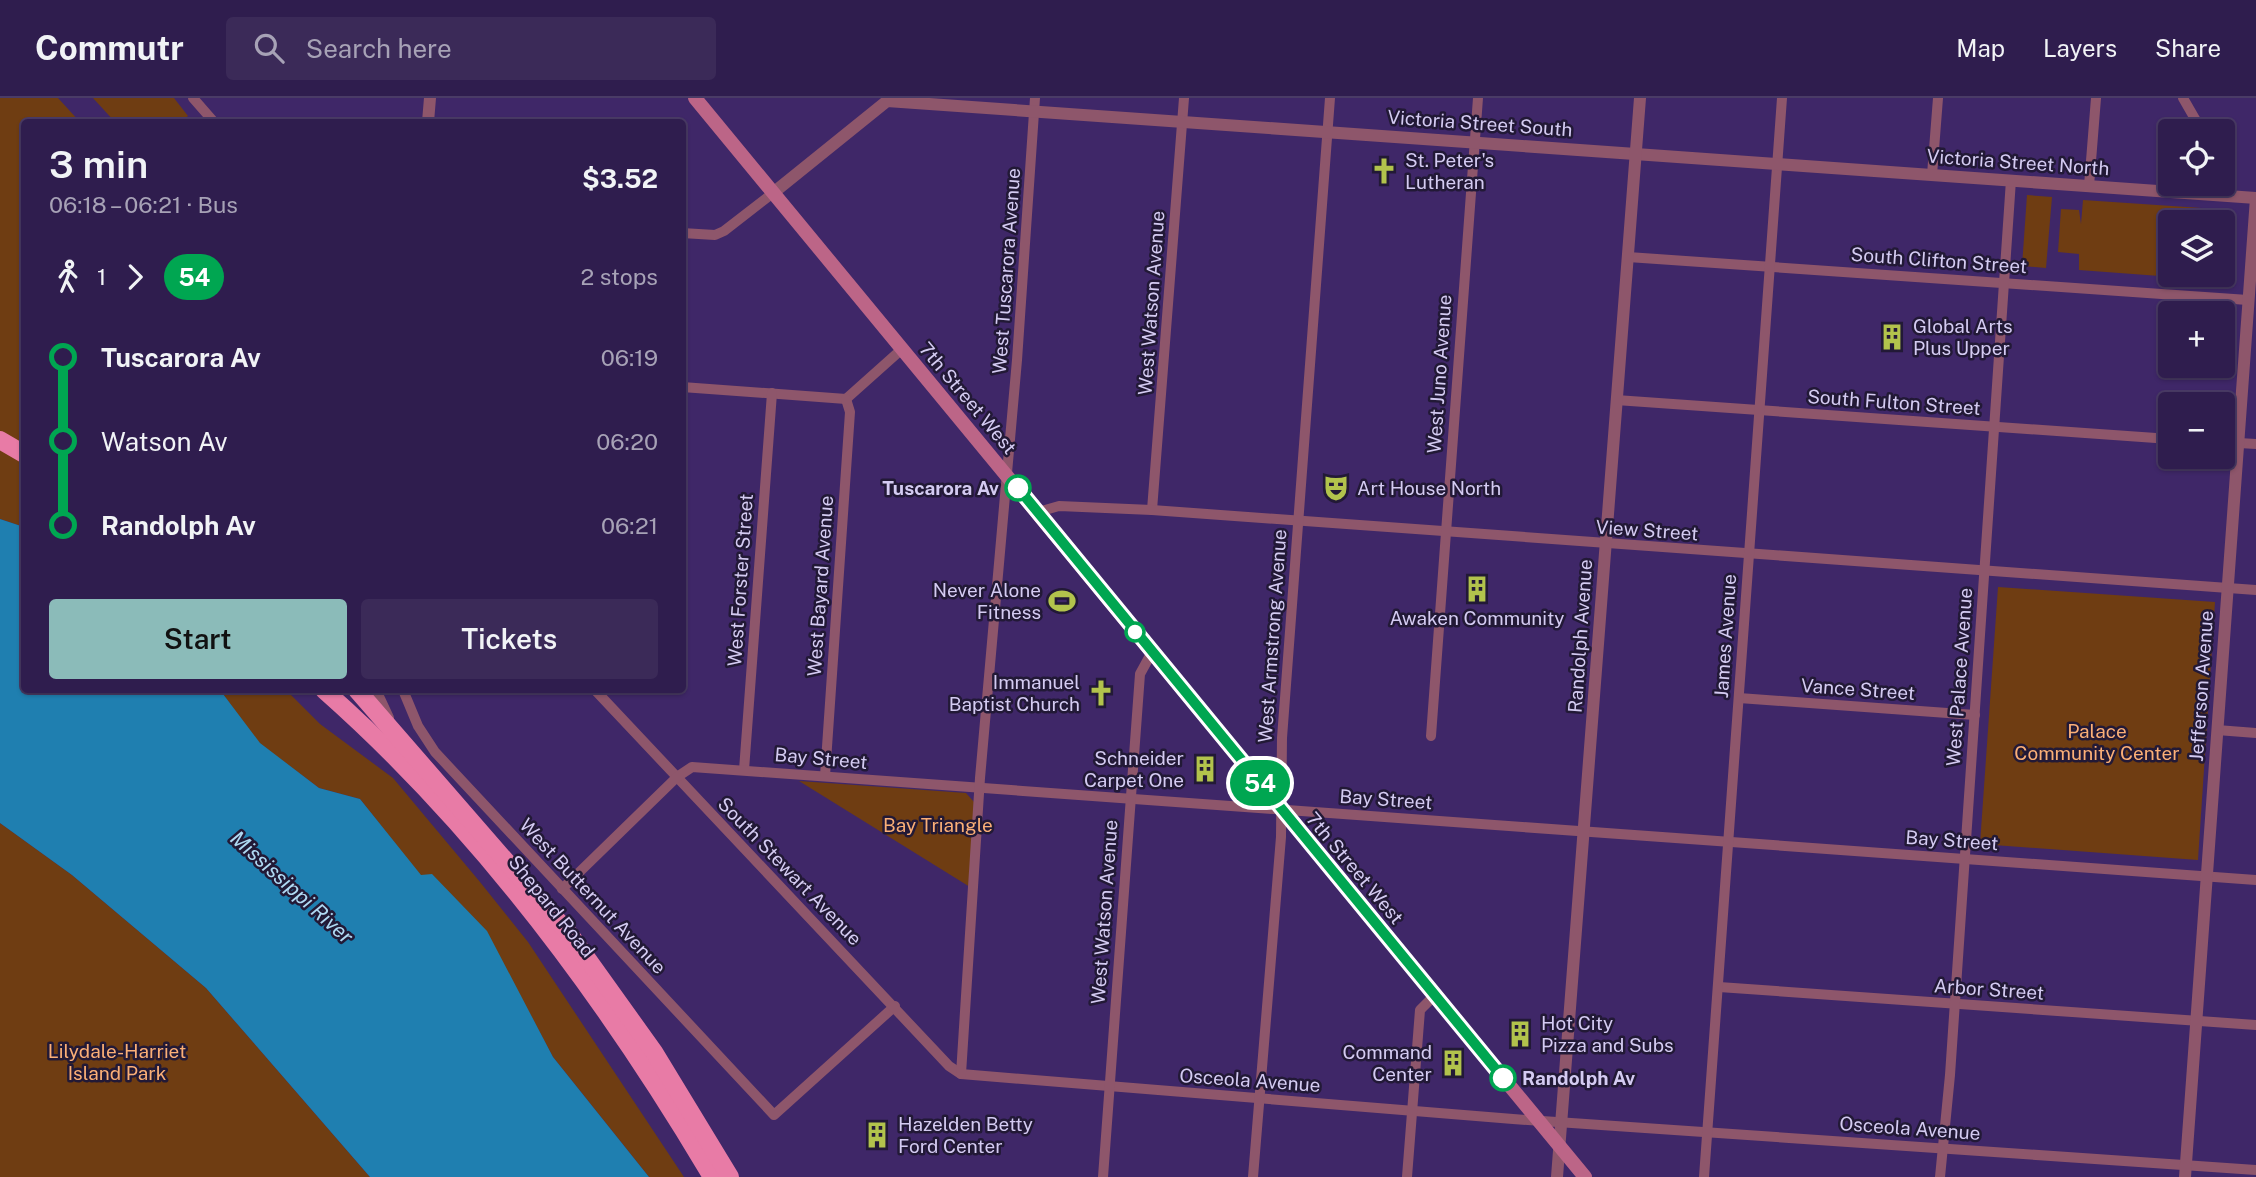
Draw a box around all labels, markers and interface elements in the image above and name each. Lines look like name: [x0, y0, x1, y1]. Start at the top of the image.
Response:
search box: [226, 17, 716, 80]
text: Commutr: [35, 29, 184, 67]
icon: search: [250, 29, 288, 67]
text: Search here: [306, 33, 452, 64]
text: Map: [1956, 34, 2005, 62]
text: Layers: [2043, 34, 2117, 62]
text: Share: [2155, 34, 2221, 62]
street label: Victoria Street South: [1387, 106, 1573, 140]
map controls: [2158, 119, 2235, 469]
button: locate: [2158, 119, 2235, 196]
text: 3 min: [49, 142, 148, 187]
street label: Victoria Street North: [1926, 145, 2110, 179]
place label: St. Peter's Lutheran: [1405, 149, 1494, 193]
church icon: St. Peter's Lutheran: [1369, 156, 1399, 186]
text: $3.52: [582, 163, 658, 194]
street label: West Tuscarora Avenue: [988, 167, 1024, 375]
text: 06:18 – 06:21 · Bus: [49, 191, 238, 218]
street label: West Watson Avenue: [1134, 210, 1168, 396]
button: layers: [2158, 210, 2235, 287]
street label: South Clifton Street: [1850, 243, 2028, 277]
icon: walk: [49, 258, 87, 296]
icon: forward: [116, 258, 154, 296]
text: 1: [97, 263, 106, 290]
text: 54: [178, 263, 210, 291]
text: 2 stops: [580, 263, 658, 290]
street label: West Juno Avenue: [1422, 294, 1456, 454]
button: +: [2158, 301, 2235, 378]
place label: Global Arts Plus Upper: [1913, 315, 2013, 359]
building icon: Global Arts Plus Upper: [1877, 322, 1907, 352]
street label: 7th Street West: [915, 338, 1021, 458]
text: Tuscarora Av: [101, 342, 261, 373]
text: 06:19: [601, 344, 658, 371]
street label: South Fulton Street: [1807, 385, 1981, 419]
button: −: [2158, 392, 2235, 469]
text: Watson Av: [101, 426, 228, 457]
text: 06:20: [596, 428, 658, 455]
theatre icon: Art House North: [1321, 473, 1351, 503]
marker: Tuscarora Av: [1005, 475, 1031, 501]
place label: Tuscarora Av: [882, 477, 999, 499]
place label: Art House North: [1357, 477, 1501, 499]
street label: West Forster Street: [723, 493, 757, 667]
street label: West Bayard Avenue: [803, 495, 837, 677]
text: Randolph Av: [101, 510, 256, 541]
text: 06:21: [601, 512, 658, 539]
street label: View Street: [1595, 515, 1699, 545]
street label: West Armstrong Avenue: [1254, 528, 1290, 744]
street label: Randolph Avenue: [1564, 558, 1596, 714]
street label: James Avenue: [1710, 573, 1740, 699]
building icon: Awaken Community: [1462, 574, 1492, 604]
place label: Never Alone Fitness: [933, 579, 1041, 623]
sports icon: Never Alone Fitness: [1047, 586, 1077, 616]
street label: West Palace Avenue: [1942, 587, 1976, 767]
button: Start: [49, 599, 347, 679]
button: Tickets: [361, 599, 658, 679]
place label: Awaken Community: [1389, 607, 1565, 629]
street label: Jefferson Avenue: [2185, 610, 2217, 762]
unlabelled marker: [1125, 622, 1145, 642]
place label: Immanuel Baptist Church: [949, 671, 1080, 715]
street label: Vance Street: [1800, 674, 1916, 704]
church icon: Immanuel Baptist Church: [1086, 678, 1116, 708]
park label: Palace Community Center: [2014, 720, 2180, 764]
street label: Bay Street: [774, 743, 868, 773]
place label: Schneider Carpet One: [1084, 747, 1184, 791]
building icon: Schneider Carpet One: [1190, 754, 1220, 784]
line badge: 54: [1228, 760, 1292, 806]
text: 54: [1244, 769, 1276, 797]
street label: Bay Street: [1339, 785, 1433, 813]
street label: South Stewart Avenue: [714, 792, 866, 950]
street label: 7th Street West: [1302, 808, 1408, 928]
street label: West Butternut Avenue: [515, 814, 671, 978]
park label: Bay Triangle: [883, 814, 993, 836]
street label: West Watson Avenue: [1087, 819, 1121, 1005]
water label: Mississippi River: [225, 825, 359, 949]
street label: Bay Street: [1905, 826, 1999, 854]
street label: Shepard Road: [504, 851, 600, 961]
street label: Arbor Street: [1933, 974, 2045, 1004]
place label: Hot City Pizza and Subs: [1541, 1012, 1674, 1056]
building icon: Hot City Pizza and Subs: [1505, 1019, 1535, 1049]
park label: Lilydale-Harriet Island Park: [48, 1040, 186, 1084]
place label: Command Center: [1343, 1041, 1432, 1085]
building icon: Command Center: [1438, 1048, 1468, 1078]
street label: Osceola Avenue: [1179, 1064, 1321, 1096]
marker: Randolph Av: [1490, 1065, 1516, 1091]
place label: Randolph Av: [1522, 1067, 1635, 1089]
street label: Osceola Avenue: [1839, 1112, 1981, 1144]
place label: Hazelden Betty Ford Center: [898, 1113, 1033, 1157]
building icon: Hazelden Betty Ford Center: [862, 1120, 892, 1150]

